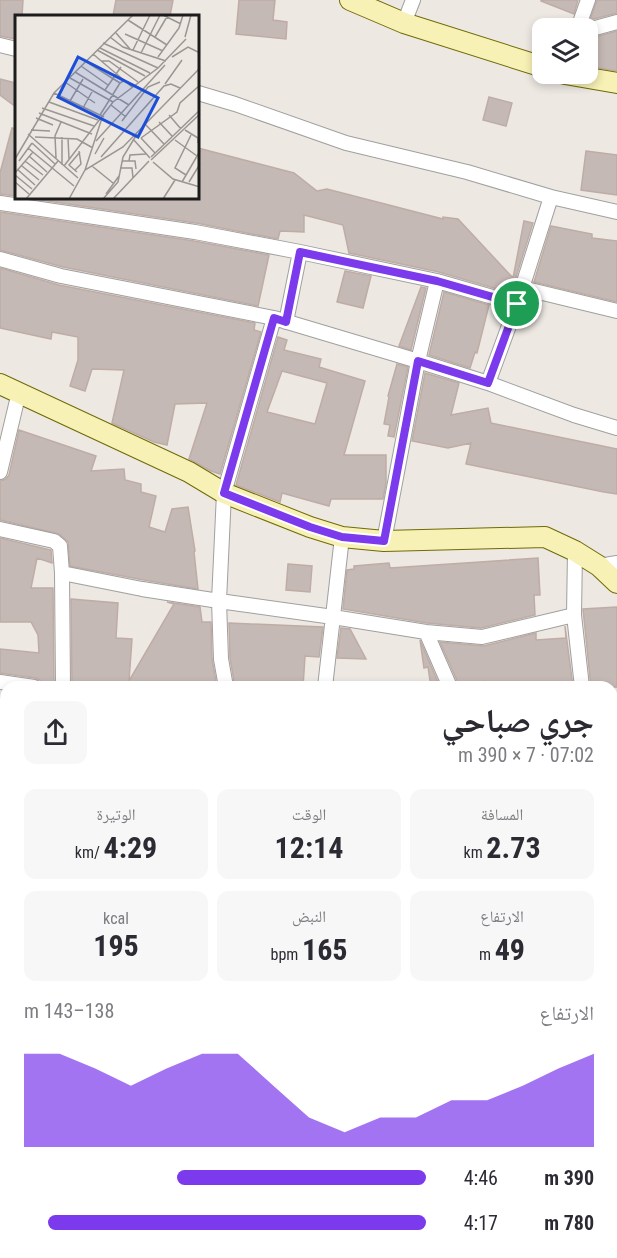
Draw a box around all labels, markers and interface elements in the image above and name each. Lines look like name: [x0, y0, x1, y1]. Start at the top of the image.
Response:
inset map: [15, 15, 200, 200]
map controls: [532, 18, 598, 84]
button: layers: [532, 18, 598, 84]
pin: [491, 278, 542, 329]
icon: arrive: [500, 287, 533, 320]
button: share: [24, 701, 87, 764]
text: جري صباحي: [441, 701, 594, 740]
text: 07:02 · 7 × 390 m: [458, 743, 594, 767]
text: الوتيرة: [97, 805, 135, 824]
text: الوقت: [292, 805, 326, 824]
text: المسافة: [481, 805, 523, 824]
text: 4:29: [104, 830, 157, 865]
text: 12:14: [275, 830, 343, 865]
text: 2.73: [486, 830, 541, 865]
text: /km: [75, 843, 104, 862]
text: km: [463, 843, 486, 862]
text: النبض: [292, 907, 326, 926]
text: الارتفاع: [480, 907, 524, 926]
text: kcal: [103, 909, 129, 928]
text: 195: [93, 928, 139, 963]
text: 165: [302, 932, 347, 967]
text: 49: [495, 932, 525, 967]
text: bpm: [271, 945, 302, 964]
text: m: [479, 945, 495, 964]
text: 138–143 m: [24, 999, 114, 1023]
text: الارتفاع: [539, 1001, 594, 1025]
text: 4:46: [464, 1166, 498, 1190]
text: 390 m: [544, 1166, 594, 1190]
text: 4:17: [464, 1211, 498, 1235]
text: 780 m: [544, 1211, 594, 1235]

